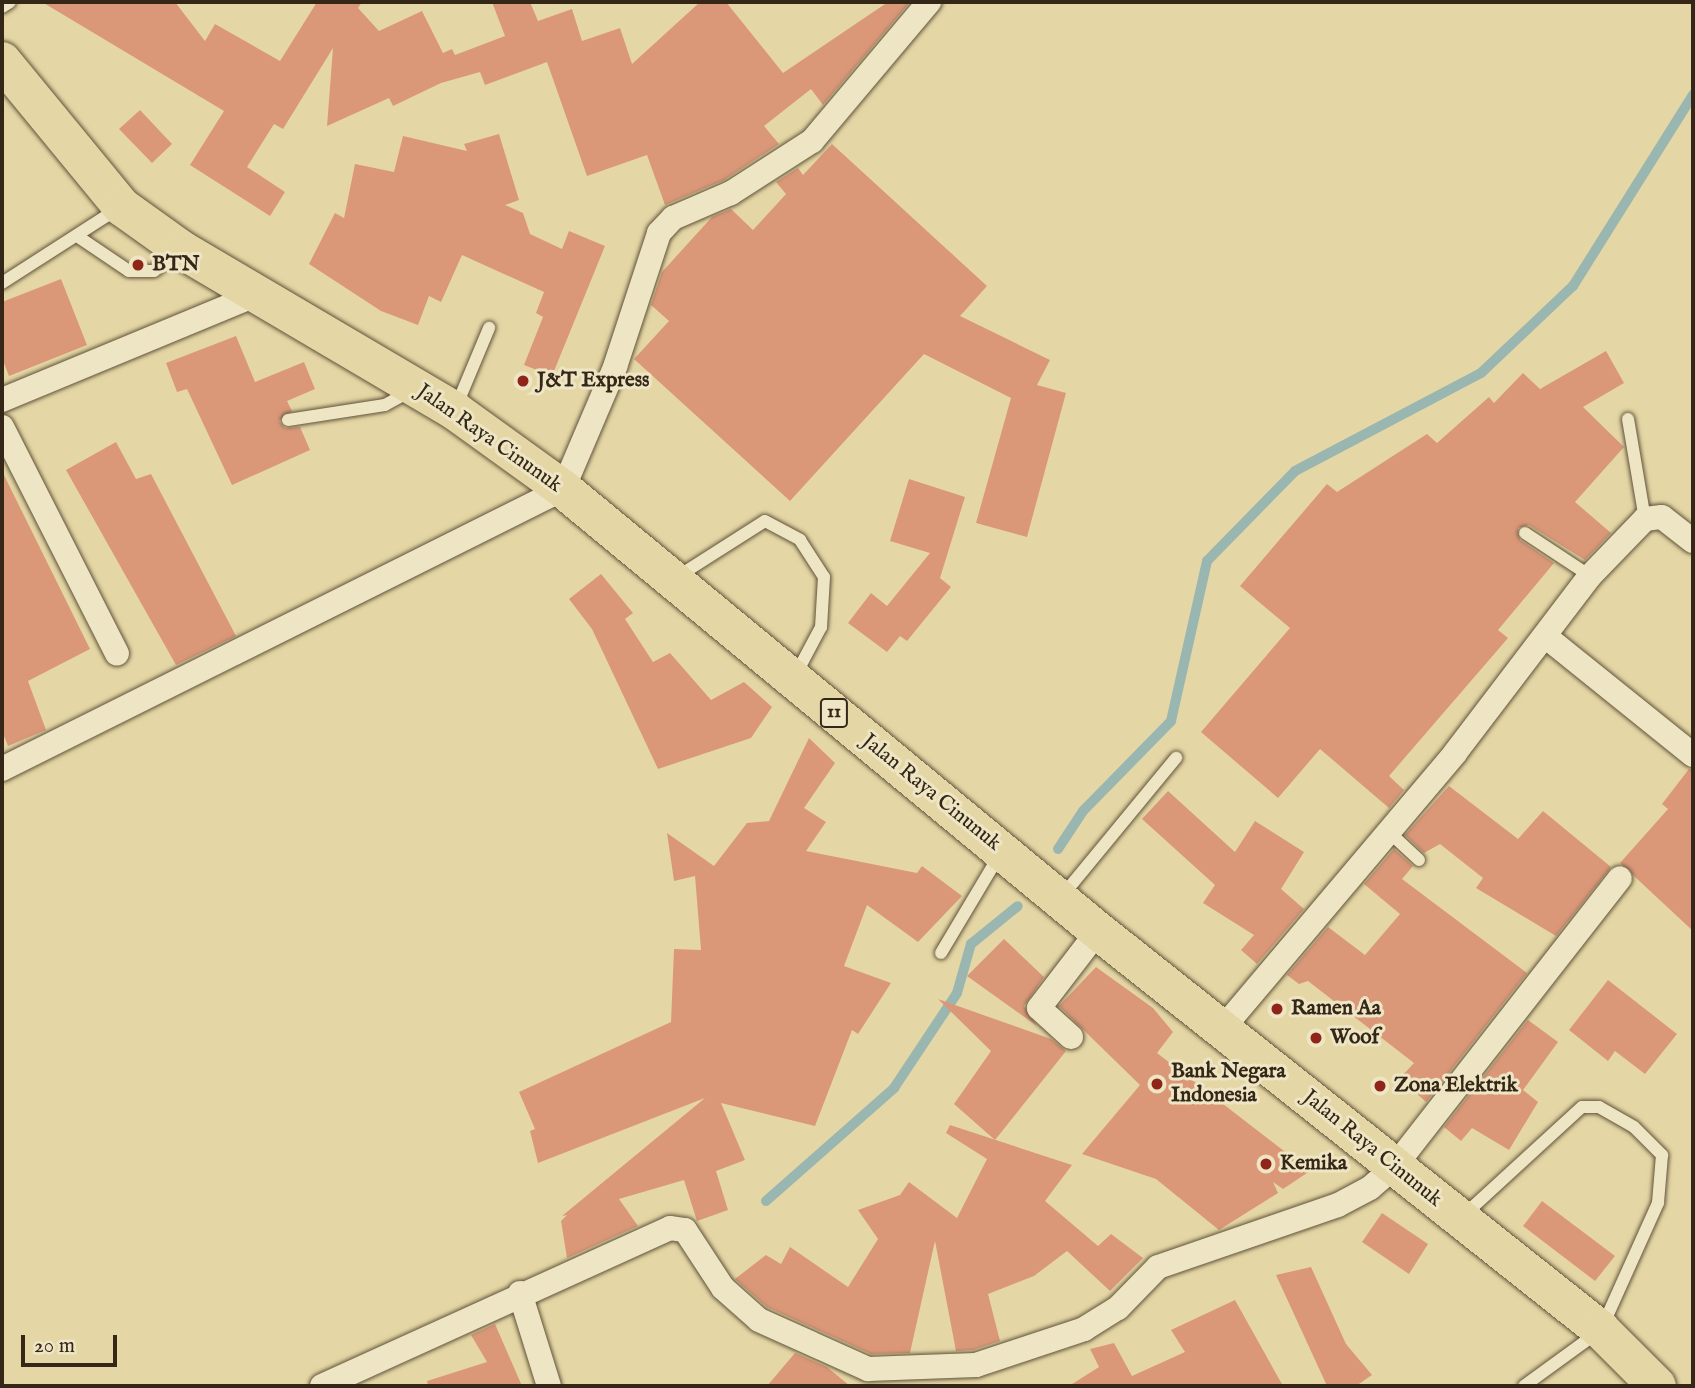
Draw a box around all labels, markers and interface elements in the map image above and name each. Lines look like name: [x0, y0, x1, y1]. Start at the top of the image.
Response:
place label: BTN: [152, 252, 200, 278]
marker: BTN: [130, 257, 146, 273]
place label: J&T Express: [537, 368, 649, 394]
marker: J&T Express: [515, 373, 531, 389]
street label: Jalan Raya Cinunuk: [411, 379, 567, 499]
road number: 11: [818, 698, 850, 728]
street label: Jalan Raya Cinunuk: [856, 729, 1006, 857]
place label: Ramen Aa: [1291, 996, 1381, 1022]
marker: Ramen Aa: [1269, 1001, 1285, 1017]
place label: Woof: [1330, 1025, 1379, 1051]
marker: Woof: [1308, 1030, 1324, 1046]
place label: Bank Negara Indonesia: [1171, 1059, 1285, 1109]
place label: Zona Elektrik: [1394, 1073, 1518, 1099]
marker: Bank Negara Indonesia: [1149, 1076, 1165, 1092]
marker: Zona Elektrik: [1372, 1078, 1388, 1094]
street label: Jalan Raya Cinunuk: [1297, 1085, 1447, 1213]
place label: Kemika: [1280, 1151, 1347, 1177]
marker: Kemika: [1258, 1156, 1274, 1172]
scale bar: [24, 1322, 121, 1366]
text: 20 m: [34, 1333, 75, 1360]

